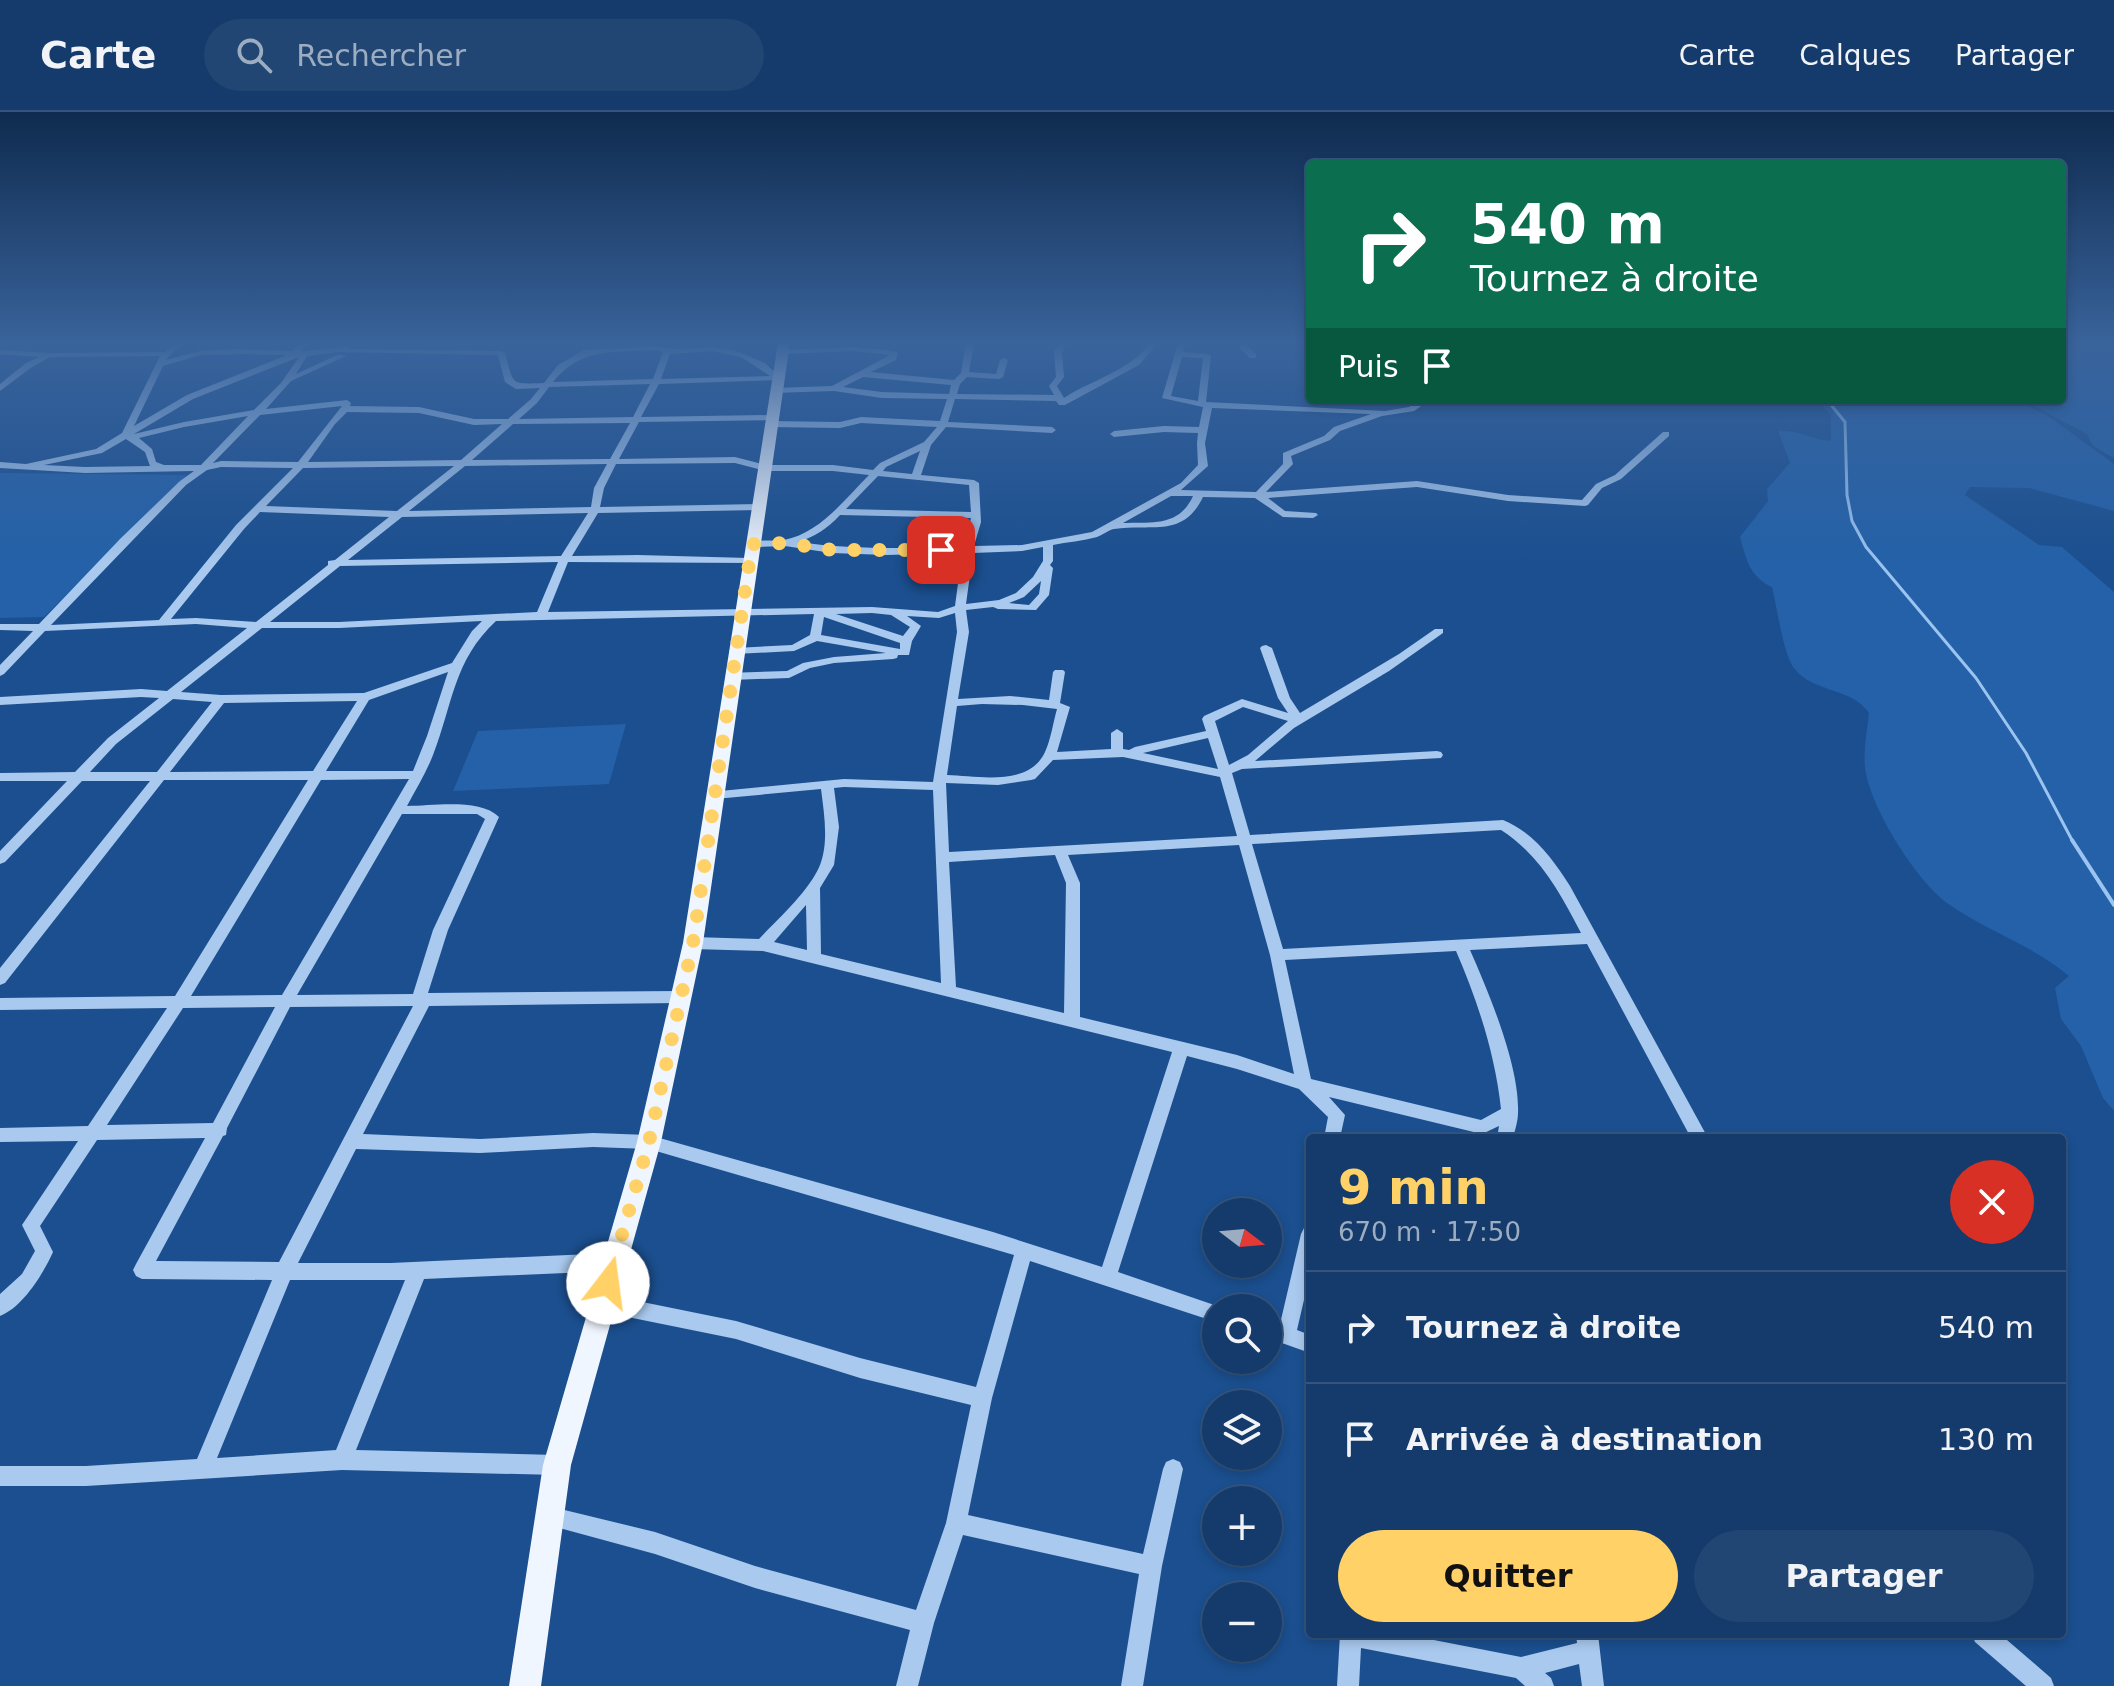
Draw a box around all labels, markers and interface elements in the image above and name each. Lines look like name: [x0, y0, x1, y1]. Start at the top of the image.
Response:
search box: [204, 19, 764, 91]
text: Carte: [40, 33, 156, 77]
icon: search: [232, 33, 276, 77]
text: Rechercher: [296, 38, 466, 73]
text: Carte: [1679, 39, 1755, 72]
text: Calques: [1799, 39, 1911, 72]
text: Partager: [1955, 39, 2074, 72]
text: 540 m: [1470, 191, 1665, 256]
icon: right: [1338, 192, 1442, 296]
text: Tournez à droite: [1470, 258, 1759, 299]
icon: arrive: [1415, 344, 1459, 388]
text: Puis: [1338, 349, 1399, 384]
pin: [907, 516, 975, 584]
icon: arrive: [919, 528, 963, 572]
text: 9 min: [1338, 1159, 1489, 1215]
button: close: [1950, 1160, 2034, 1244]
north arrow: [1202, 1198, 1282, 1278]
map controls: [1202, 1198, 1282, 1662]
text: 670 m · 17:50: [1338, 1217, 1521, 1247]
position arrow: [566, 1241, 650, 1325]
button: search: [1202, 1294, 1282, 1374]
icon: right: [1338, 1305, 1382, 1349]
text: Tournez à droite: [1406, 1310, 1681, 1345]
text: 540 m: [1938, 1310, 2034, 1345]
button: layers: [1202, 1390, 1282, 1470]
icon: arrive: [1338, 1417, 1382, 1461]
text: Arrivée à destination: [1406, 1422, 1763, 1457]
text: 130 m: [1938, 1422, 2034, 1457]
button: +: [1202, 1486, 1282, 1566]
button: Quitter: [1338, 1530, 1678, 1622]
button: Partager: [1694, 1530, 2034, 1622]
button: −: [1202, 1582, 1282, 1662]

